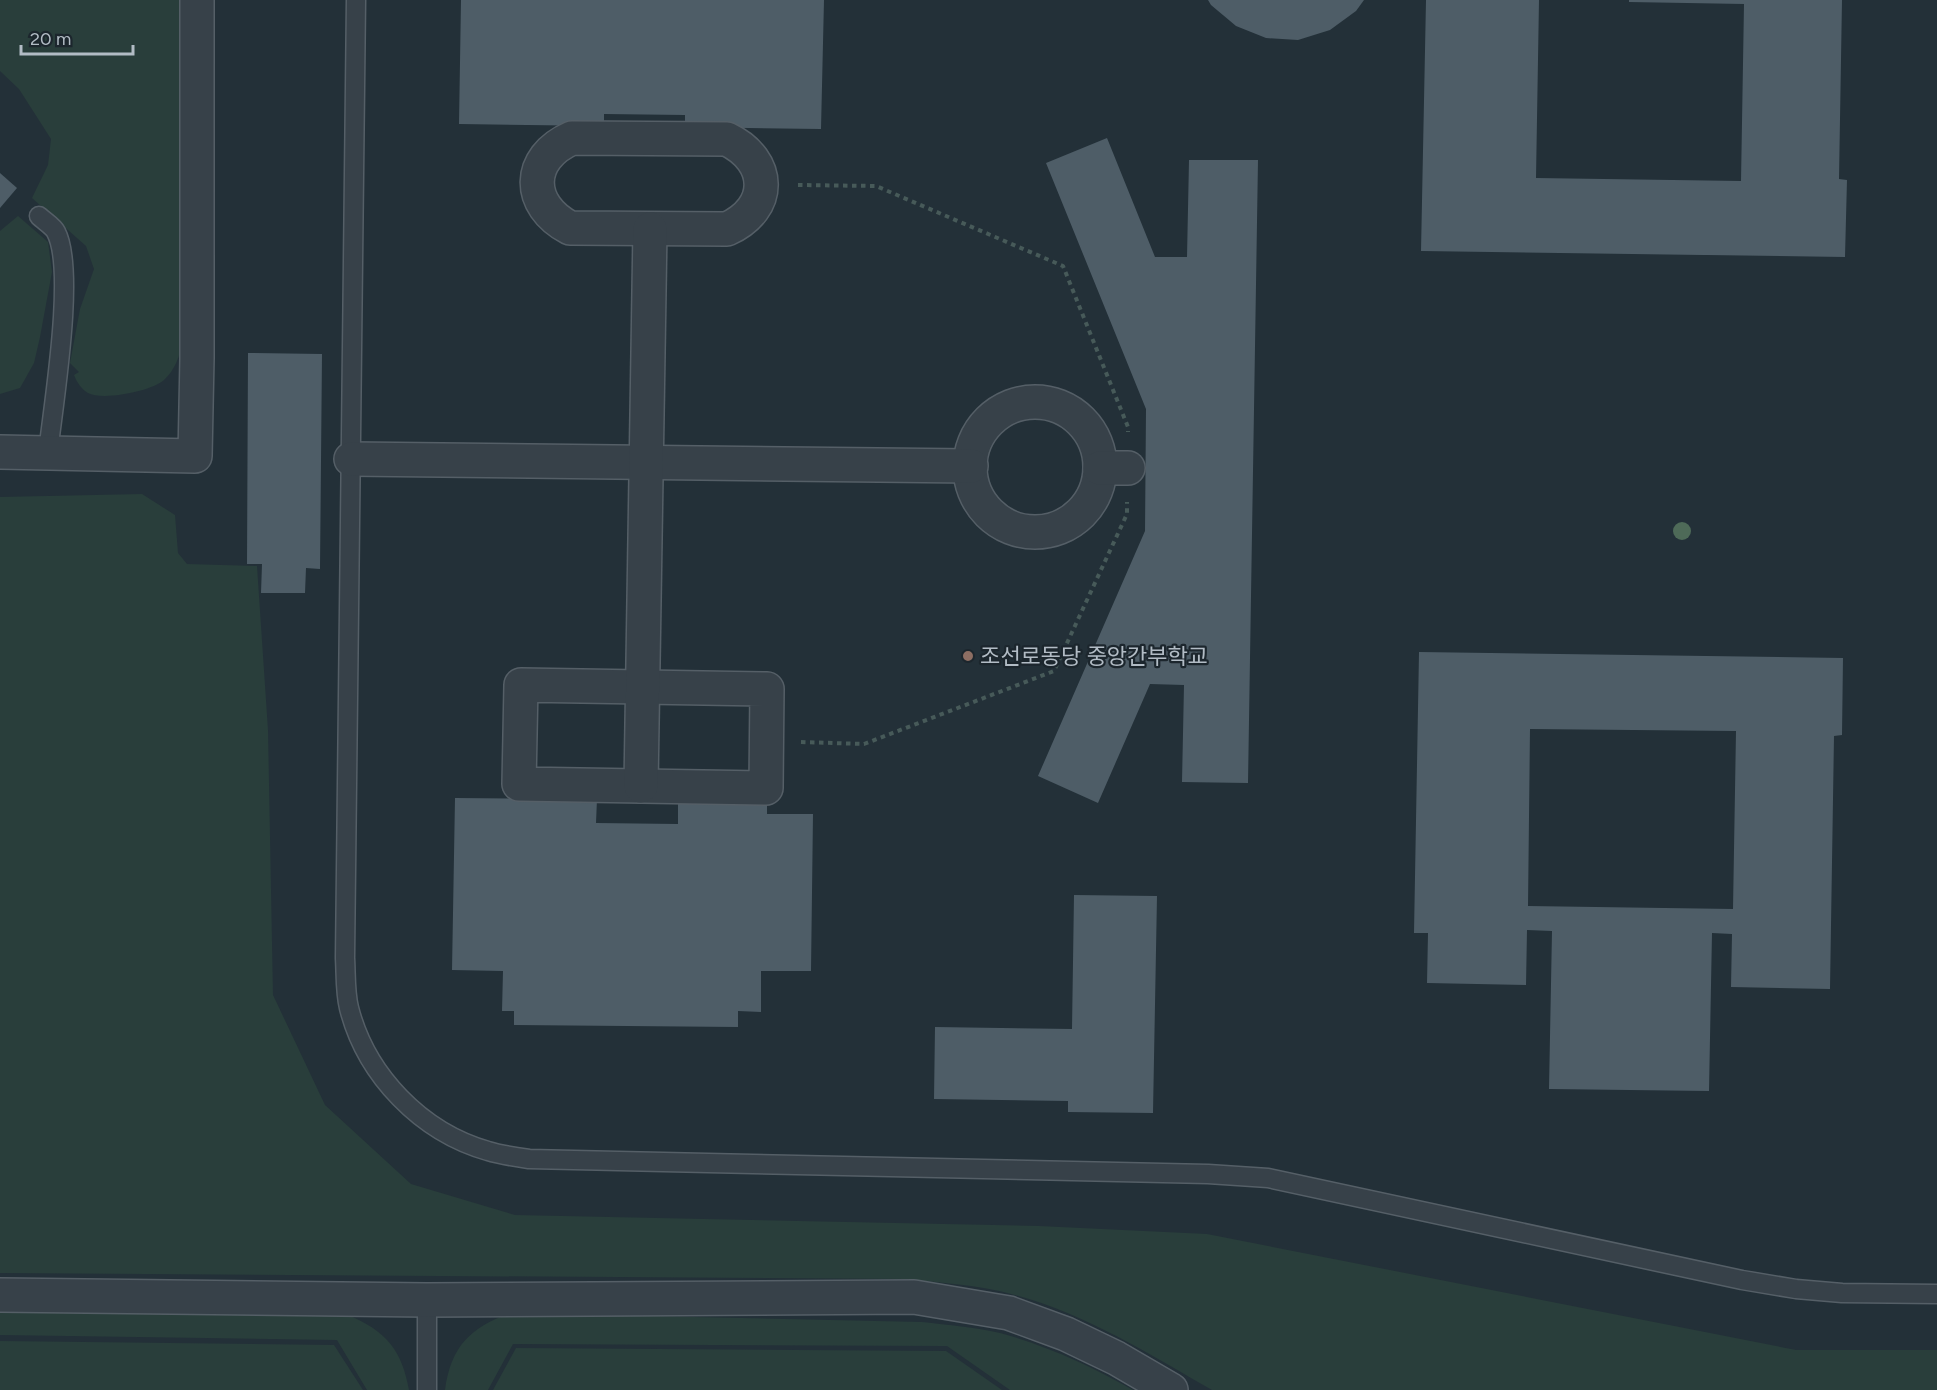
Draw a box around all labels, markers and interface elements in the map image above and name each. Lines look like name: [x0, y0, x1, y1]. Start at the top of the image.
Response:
scale bar: [21, 18, 134, 56]
text: 20 m: [30, 28, 71, 50]
place label: 조선로동당 중앙간부학교: [980, 643, 1208, 670]
marker: 조선로동당 중앙간부학교: [961, 649, 975, 663]

